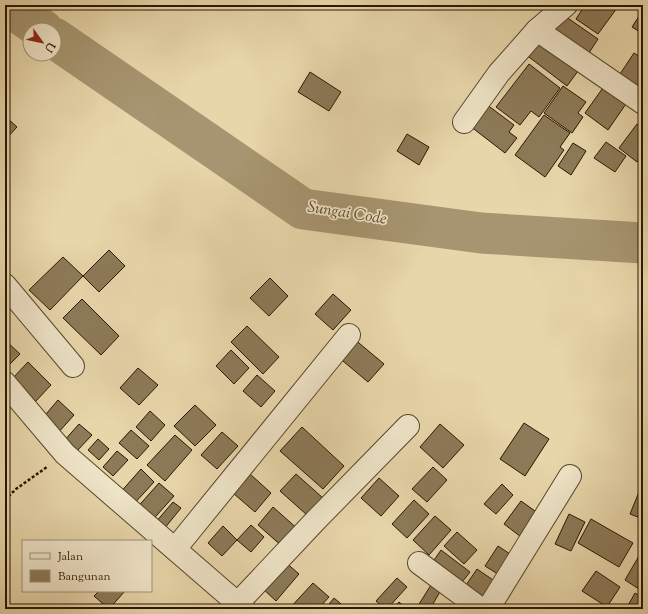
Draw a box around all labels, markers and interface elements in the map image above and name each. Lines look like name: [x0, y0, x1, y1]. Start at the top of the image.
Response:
north arrow: [22, 22, 62, 62]
text: U: [40, 38, 59, 55]
water label: Sungai Code: [306, 196, 388, 232]
legend: [22, 540, 152, 592]
text: Jalan: [57, 548, 83, 566]
text: Bangunan: [58, 568, 111, 586]

